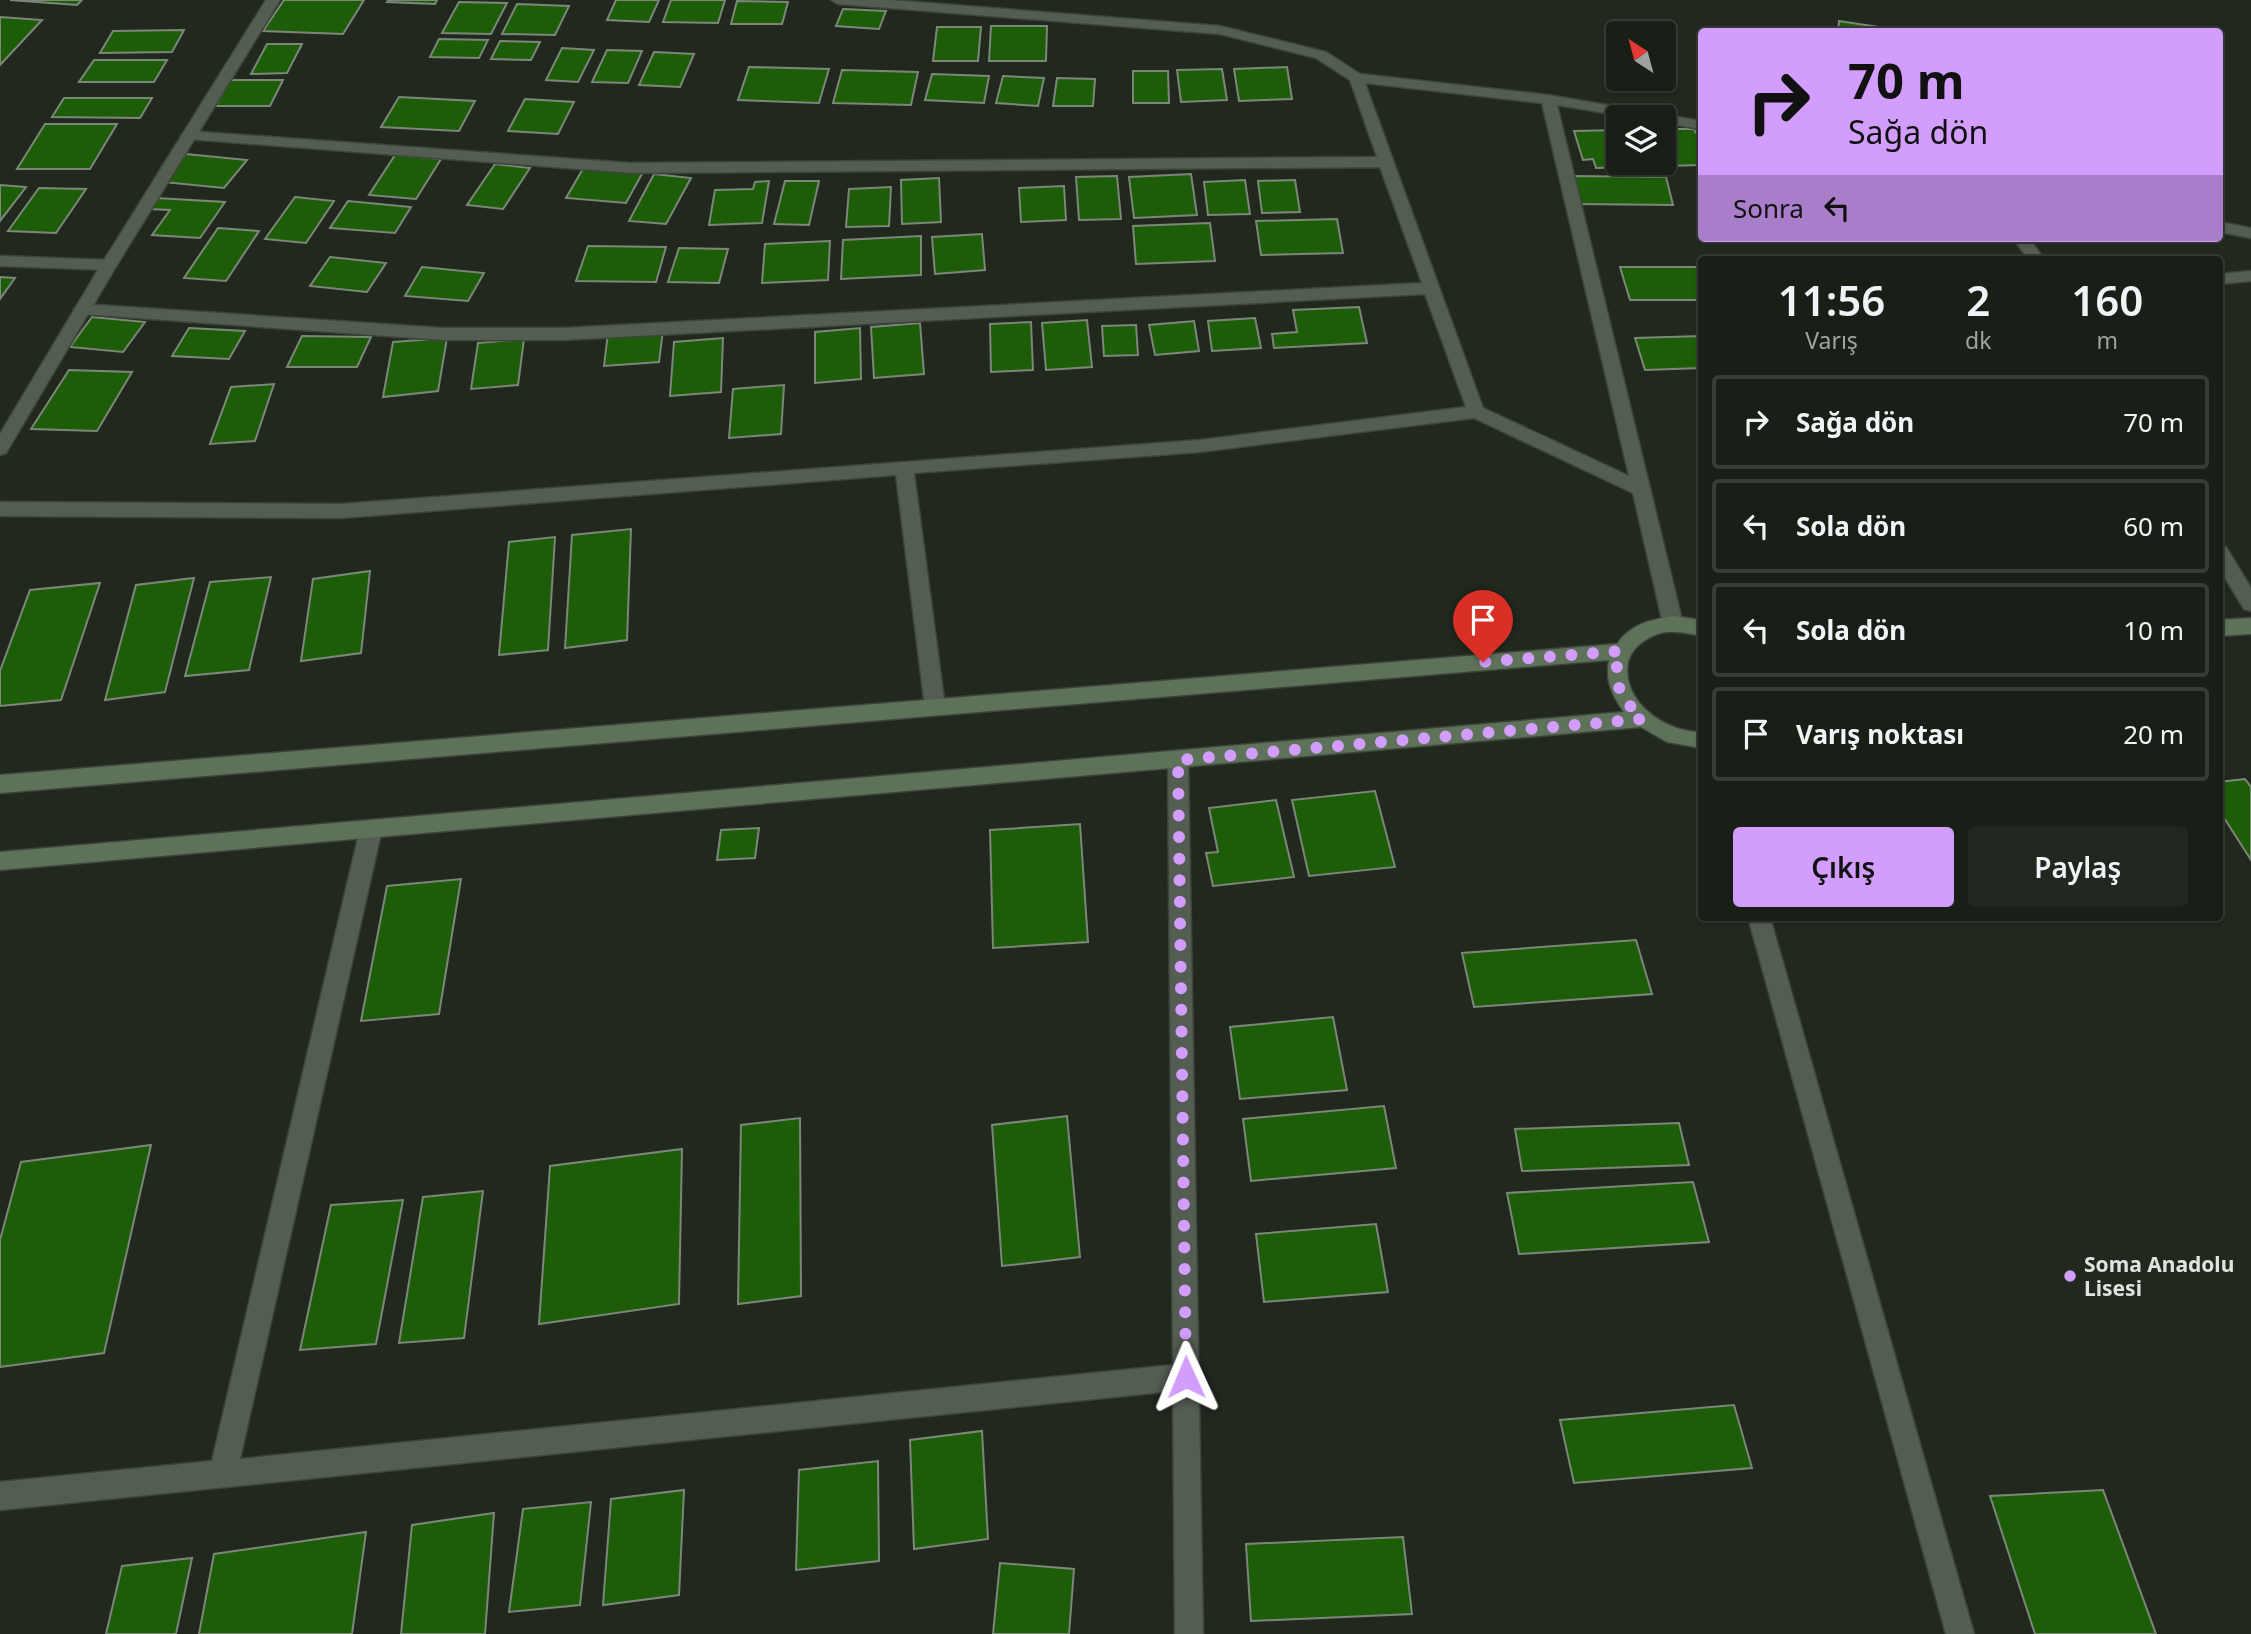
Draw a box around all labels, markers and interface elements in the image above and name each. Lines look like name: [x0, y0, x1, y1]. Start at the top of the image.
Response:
north arrow: [1606, 21, 1676, 91]
map controls: [1606, 21, 1676, 175]
text: 70 m: [1848, 47, 1965, 113]
icon: right: [1733, 56, 1824, 147]
button: layers: [1606, 105, 1676, 175]
text: Sağa dön: [1848, 110, 1988, 153]
icon: left: [1818, 189, 1856, 227]
text: Sonra: [1733, 190, 1804, 226]
text: 11:56: [1778, 271, 1885, 328]
text: 2: [1966, 271, 1990, 328]
text: 160: [2071, 271, 2143, 328]
text: Varış: [1805, 324, 1858, 356]
text: dk: [1965, 324, 1992, 356]
text: m: [2096, 324, 2118, 356]
icon: right: [1737, 403, 1775, 441]
text: Sağa dön: [1796, 404, 1914, 440]
text: 70 m: [2123, 404, 2184, 440]
icon: left: [1737, 507, 1775, 545]
text: Sola dön: [1796, 508, 1906, 544]
text: 60 m: [2123, 508, 2184, 544]
pin: [1453, 590, 1513, 662]
icon: arrive: [1464, 601, 1502, 639]
icon: left: [1737, 611, 1775, 649]
text: Sola dön: [1796, 612, 1906, 648]
text: 10 m: [2123, 612, 2184, 648]
icon: arrive: [1737, 715, 1775, 753]
text: Varış noktası: [1796, 716, 1964, 752]
text: 20 m: [2123, 716, 2184, 752]
button: Çıkış: [1733, 827, 1954, 907]
button: Paylaş: [1968, 827, 2188, 907]
place label: Soma Anadolu Lisesi: [2084, 1250, 2234, 1302]
marker: Soma Anadolu Lisesi: [2062, 1268, 2078, 1284]
position arrow: [1149, 1340, 1223, 1414]

